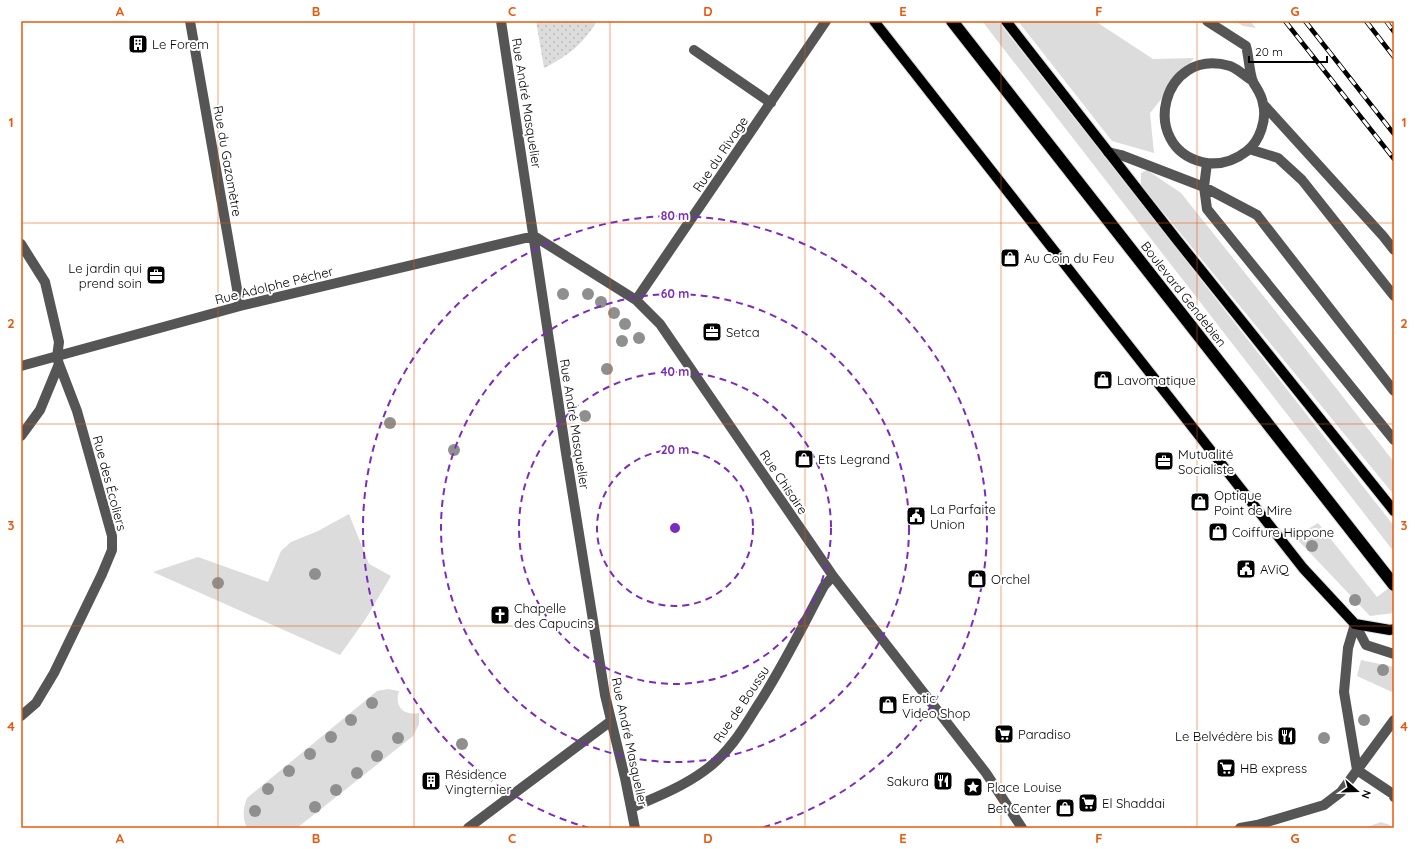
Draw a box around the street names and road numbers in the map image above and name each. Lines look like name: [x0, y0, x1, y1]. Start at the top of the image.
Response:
street label: Rue André Masquelier: [509, 37, 545, 169]
street label: Rue du Gazomètre: [210, 104, 246, 218]
street label: Rue du Rivage: [689, 113, 751, 195]
street label: Boulevard Gendebien: [1138, 238, 1230, 350]
street label: Rue Adolphe Pécher: [213, 263, 335, 307]
street label: Rue André Masquelier: [557, 358, 593, 490]
street label: Rue des Écoliers: [90, 434, 130, 532]
street label: Rue Chisaire: [757, 447, 811, 517]
street label: Rue de Boussu: [710, 663, 772, 745]
street label: Rue André Masquelier: [608, 676, 652, 808]

